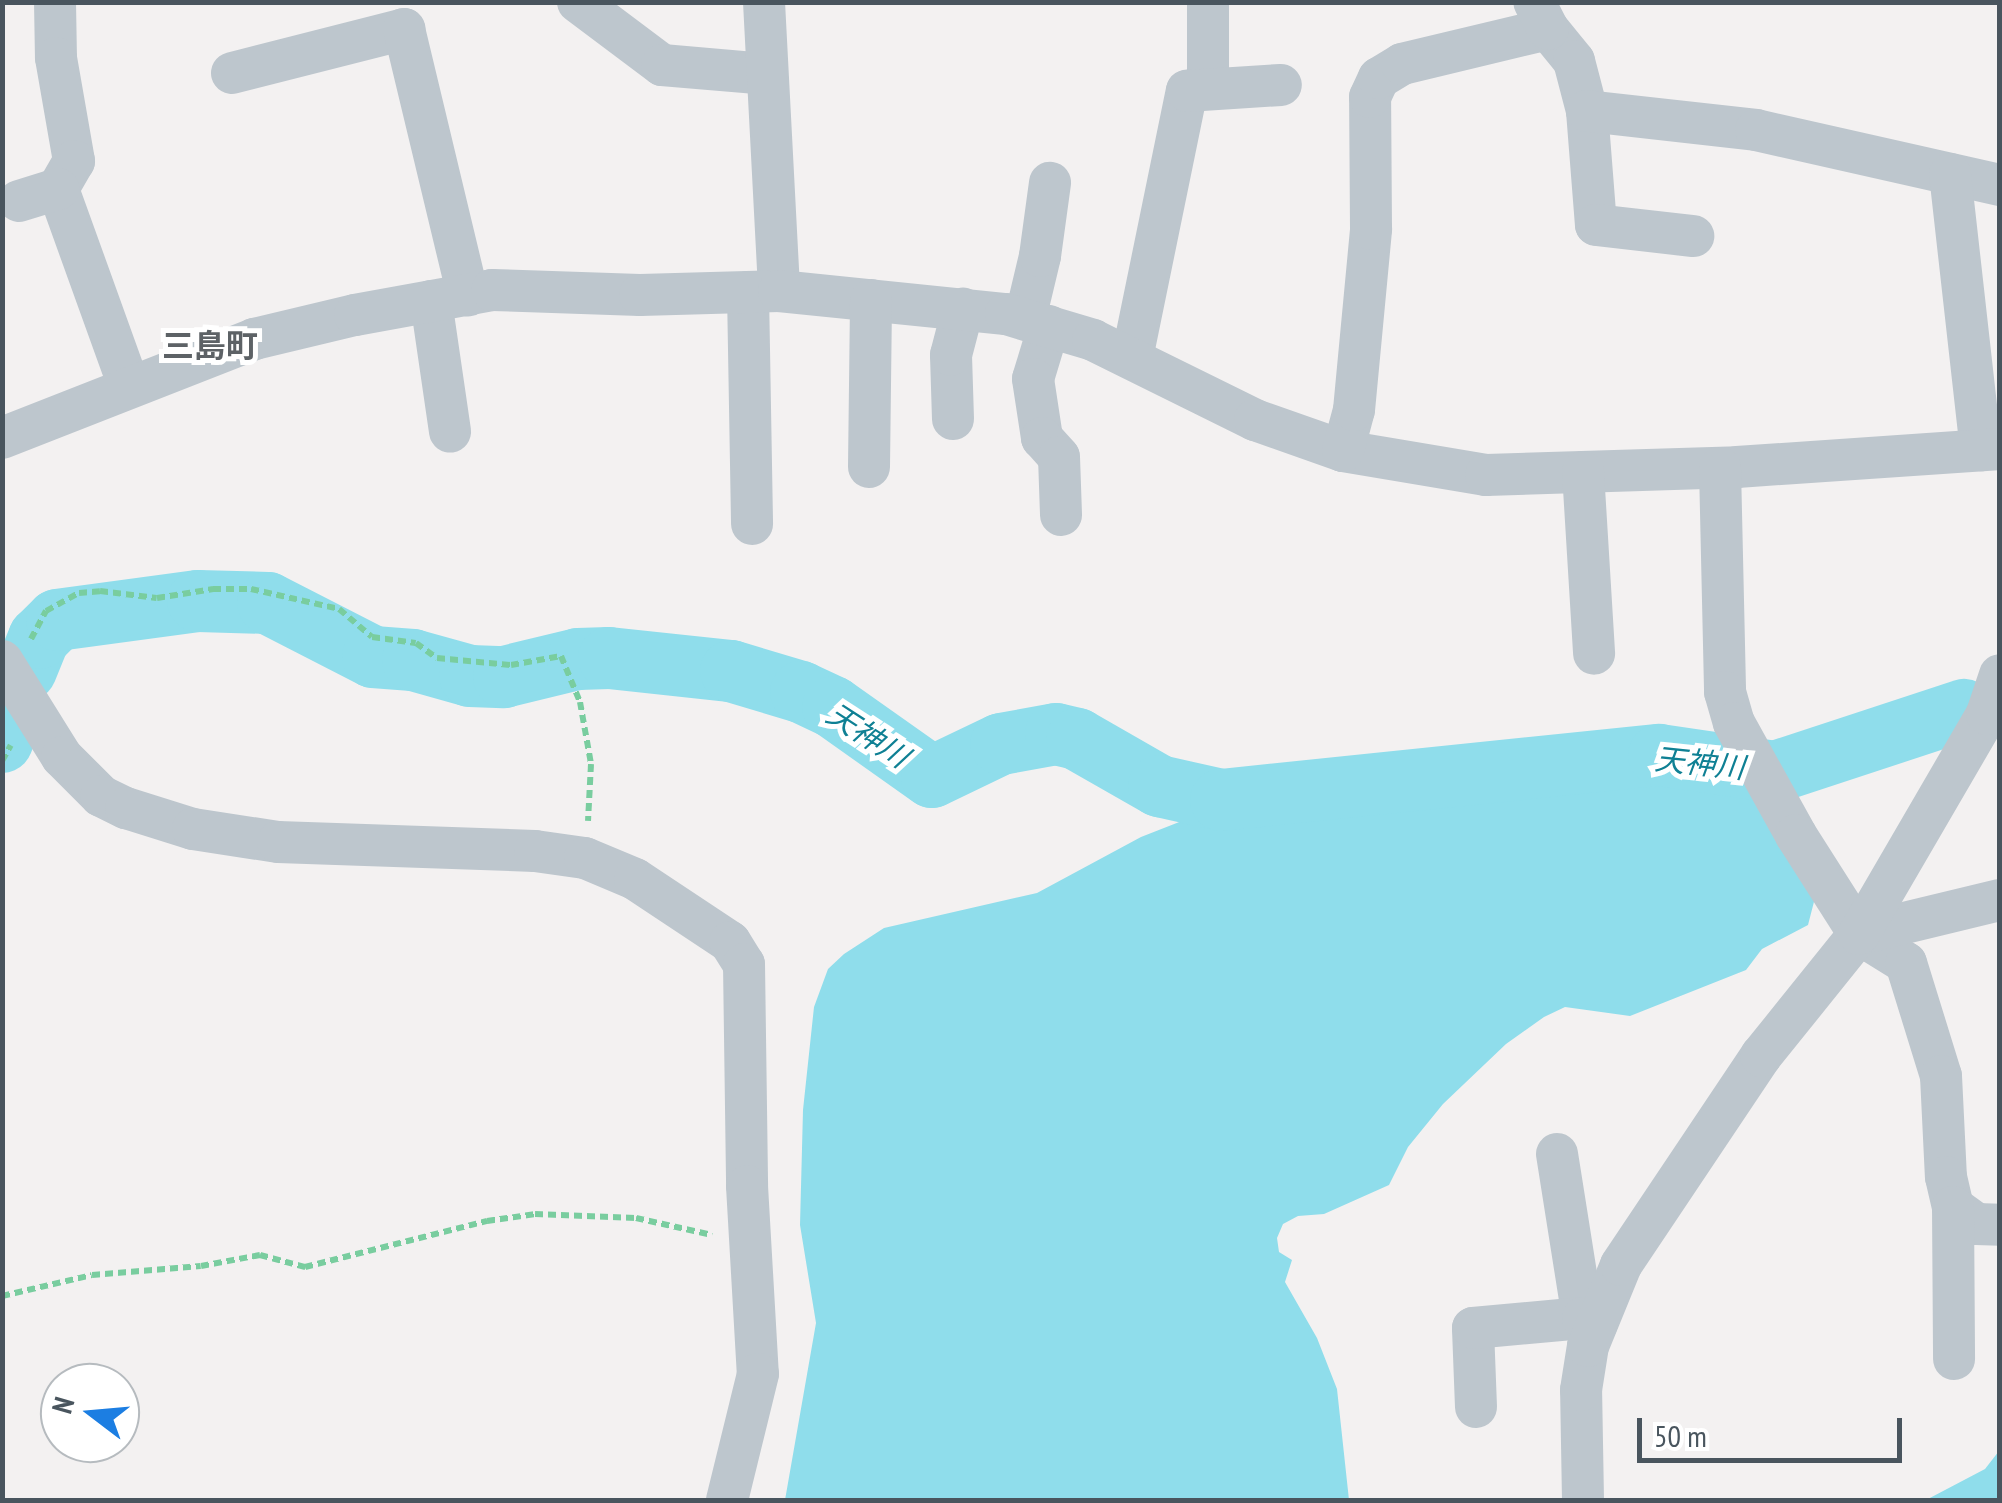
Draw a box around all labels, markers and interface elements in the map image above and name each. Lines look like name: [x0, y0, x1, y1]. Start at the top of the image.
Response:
district label: 三島町: [162, 326, 258, 364]
water label: 天神川: [820, 695, 916, 775]
water label: 天神川: [1653, 740, 1747, 786]
north arrow: [40, 1363, 140, 1463]
text: N: [43, 1393, 82, 1418]
scale bar: [1642, 1398, 1907, 1460]
text: 50 m: [1654, 1416, 1707, 1455]

